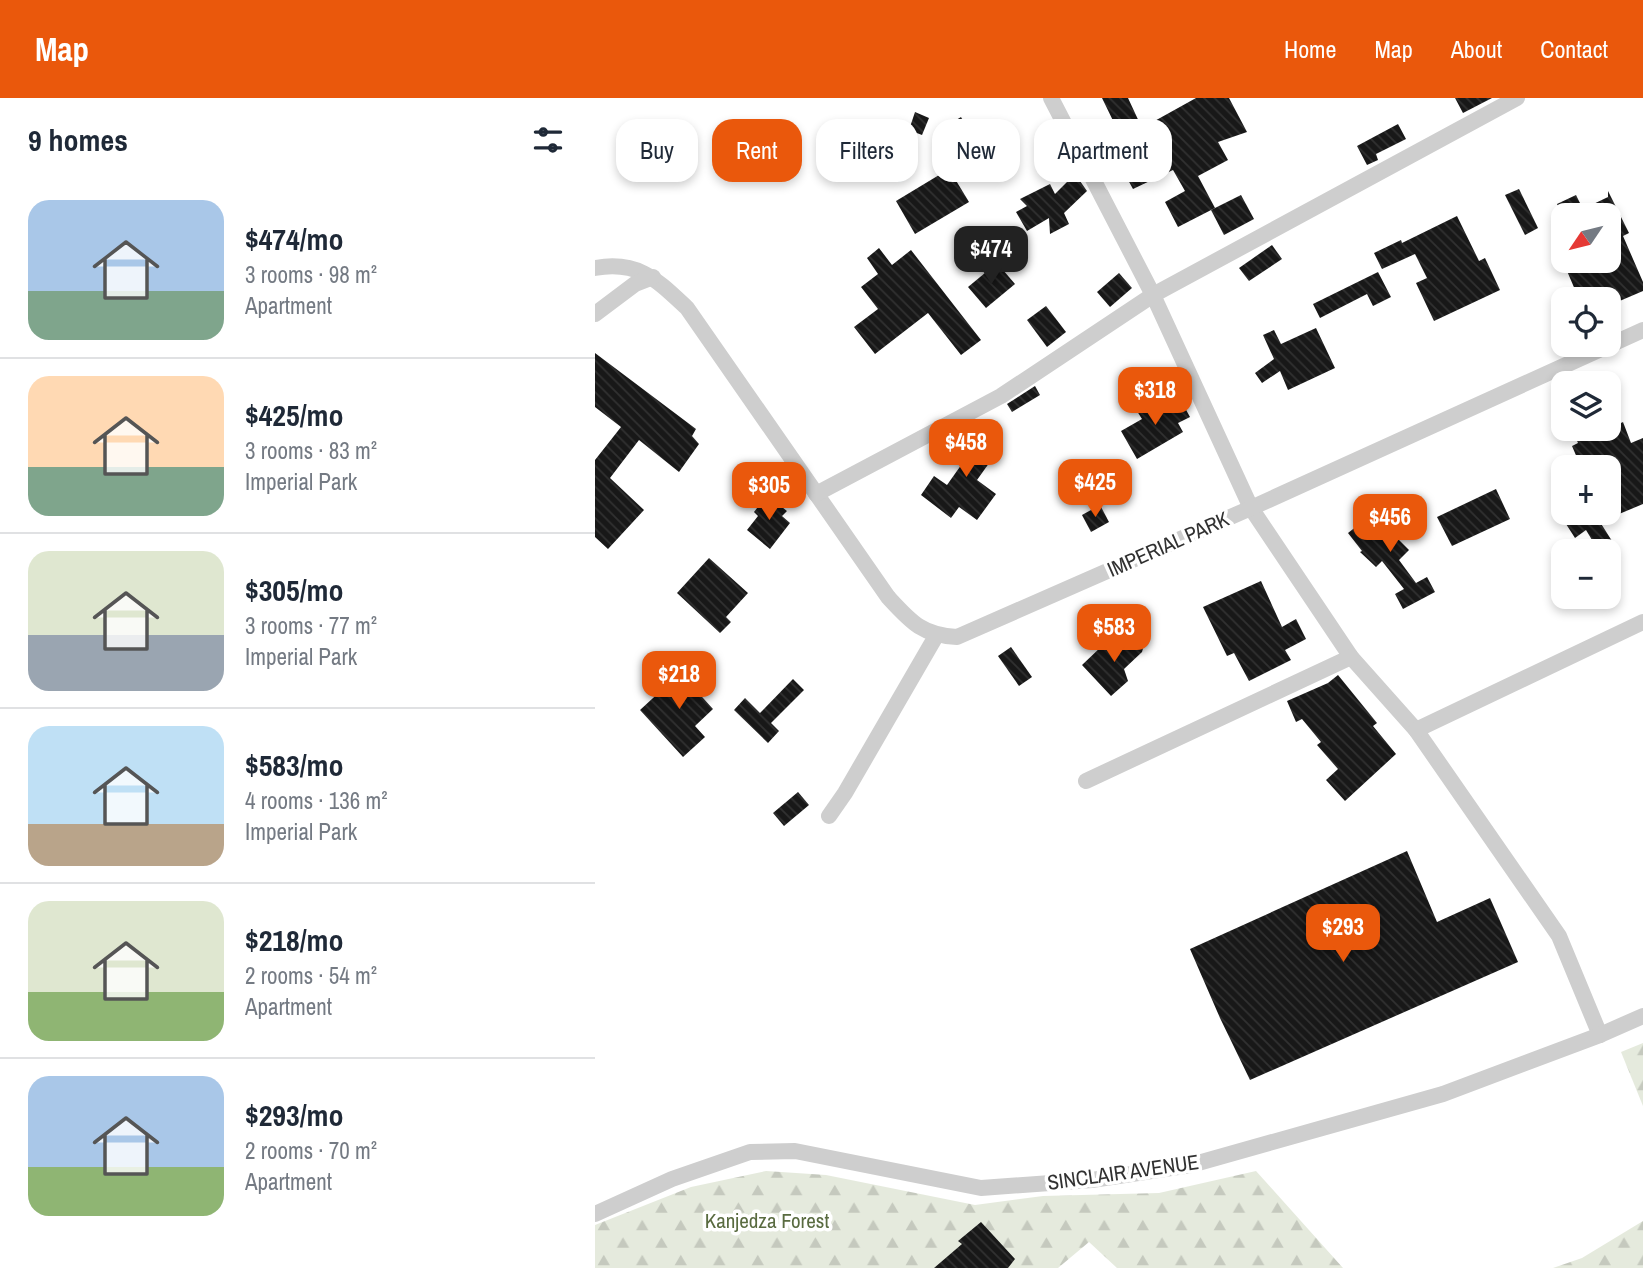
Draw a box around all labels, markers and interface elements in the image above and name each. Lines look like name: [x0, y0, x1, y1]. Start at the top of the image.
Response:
text: Map: [35, 27, 89, 71]
text: Home: [1284, 33, 1336, 65]
text: Map: [1374, 33, 1413, 65]
text: About: [1451, 33, 1502, 65]
text: Contact: [1540, 33, 1608, 65]
chip: Buy: [616, 119, 698, 182]
chip: Rent: [712, 119, 802, 182]
chip: Filters: [816, 119, 918, 182]
chip: New: [932, 119, 1020, 182]
chip: Apartment: [1034, 119, 1172, 182]
text: 9 homes: [28, 120, 128, 160]
icon: filters: [529, 121, 567, 159]
north arrow: [1551, 203, 1621, 273]
map controls: [1551, 203, 1621, 609]
text: $474/mo: [245, 219, 343, 259]
pin: $474: [950, 226, 1032, 286]
icon: home: [84, 228, 168, 312]
text: $474: [970, 233, 1012, 264]
text: 3 rooms · 98 m²: [245, 259, 377, 290]
button: locate: [1551, 287, 1621, 357]
text: Apartment: [245, 290, 332, 321]
pin: $318: [1114, 368, 1196, 427]
button: layers: [1551, 371, 1621, 441]
text: $318: [1134, 374, 1176, 405]
text: $425/mo: [245, 395, 343, 435]
icon: home: [84, 404, 168, 488]
pin: $458: [925, 420, 1007, 479]
text: $458: [945, 426, 987, 457]
text: 3 rooms · 83 m²: [245, 435, 377, 466]
button: +: [1551, 455, 1621, 525]
pin: $425: [1054, 460, 1136, 519]
pin: $305: [728, 462, 810, 522]
text: Imperial Park: [245, 466, 357, 497]
text: $425: [1074, 466, 1116, 497]
text: $305: [748, 469, 790, 500]
pin: $456: [1349, 494, 1431, 554]
text: $456: [1369, 501, 1411, 532]
street label: IMPERIAL PARK: [1103, 504, 1234, 584]
button: −: [1551, 539, 1621, 609]
text: $305/mo: [245, 570, 343, 610]
icon: home: [84, 579, 168, 663]
pin: $583: [1073, 604, 1155, 664]
text: 3 rooms · 77 m²: [245, 610, 377, 641]
text: $583: [1093, 611, 1135, 642]
text: Imperial Park: [245, 641, 357, 672]
pin: $218: [638, 652, 720, 711]
text: $218: [658, 658, 700, 689]
text: $583/mo: [245, 745, 343, 785]
icon: home: [84, 754, 168, 838]
text: 4 rooms · 136 m²: [245, 785, 388, 816]
text: Imperial Park: [245, 816, 357, 847]
pin: $293: [1302, 904, 1384, 964]
text: $293: [1322, 911, 1364, 942]
text: $218/mo: [245, 920, 343, 960]
icon: home: [84, 929, 168, 1013]
text: 2 rooms · 54 m²: [245, 960, 377, 991]
text: Apartment: [245, 991, 332, 1022]
text: $293/mo: [245, 1095, 343, 1135]
icon: home: [84, 1104, 168, 1188]
text: 2 rooms · 70 m²: [245, 1135, 377, 1166]
street label: SINCLAIR AVENUE: [1045, 1147, 1201, 1197]
text: Apartment: [245, 1166, 332, 1197]
park label: Kanjedza Forest: [705, 1206, 829, 1235]

